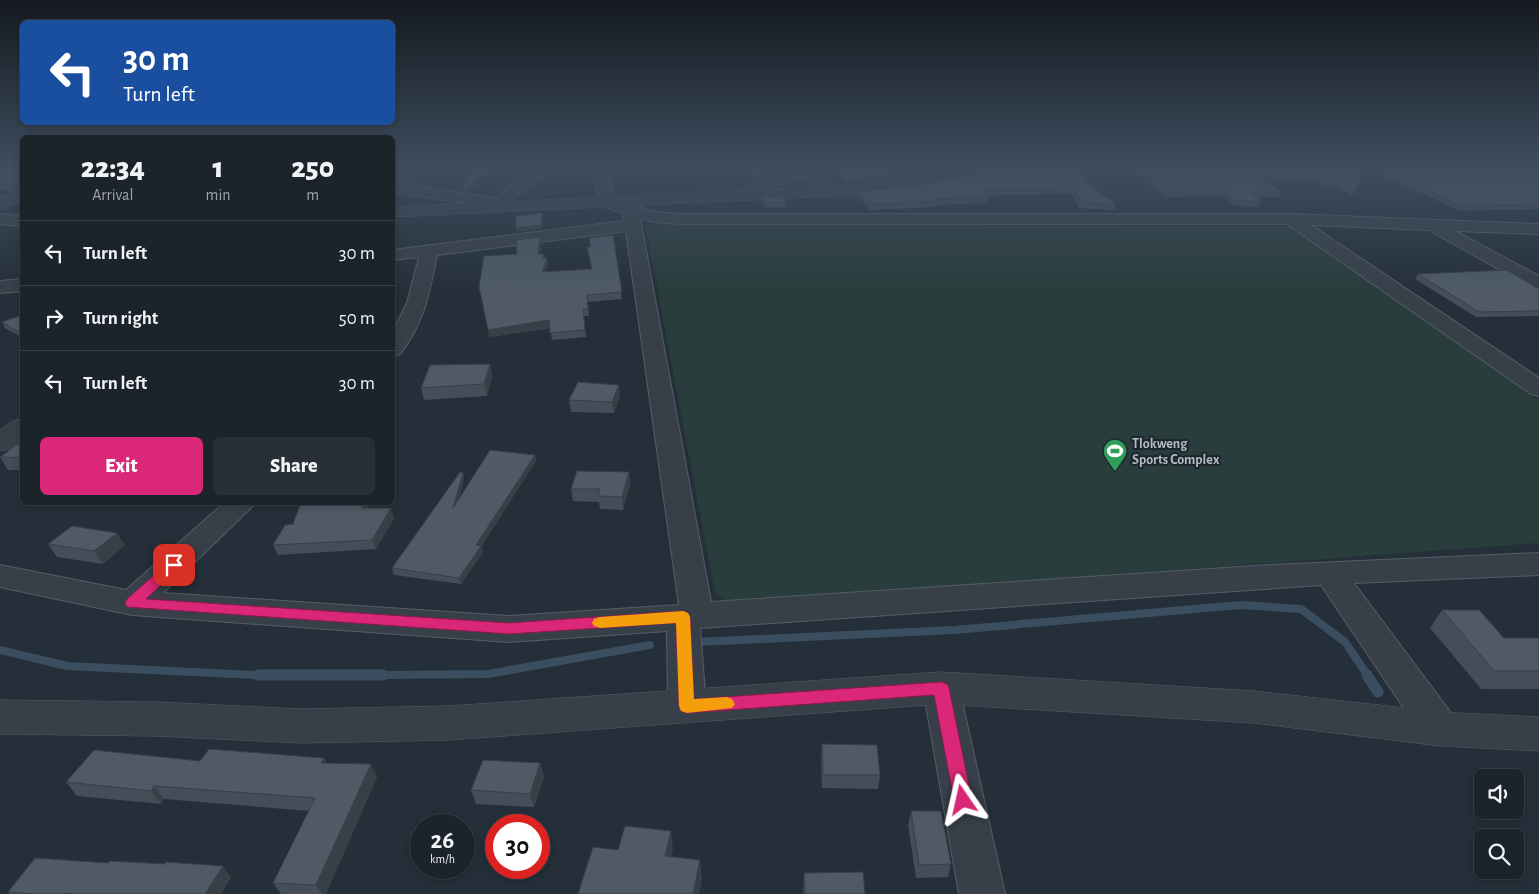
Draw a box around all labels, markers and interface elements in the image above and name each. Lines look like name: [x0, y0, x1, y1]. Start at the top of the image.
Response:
icon: left: [40, 40, 105, 105]
text: 30 m: [123, 42, 190, 77]
text: Turn left: [123, 83, 195, 105]
text: 22:34: [81, 153, 145, 183]
text: 1: [213, 153, 224, 183]
text: 250: [291, 153, 334, 183]
text: Arrival: [92, 187, 133, 203]
text: min: [206, 187, 231, 203]
text: m: [306, 187, 319, 203]
icon: left: [40, 239, 68, 267]
text: Turn left: [83, 244, 147, 263]
text: 30 m: [339, 244, 375, 263]
icon: right: [40, 304, 68, 332]
text: Turn right: [83, 309, 158, 328]
text: 50 m: [339, 309, 375, 328]
icon: left: [40, 369, 68, 397]
text: Turn left: [83, 374, 147, 393]
text: 30 m: [339, 374, 375, 393]
button: Exit: [40, 437, 203, 495]
button: Share: [213, 437, 375, 495]
place label: Tlokweng Sports Complex: [1132, 437, 1220, 467]
sports icon: Tlokweng Sports Complex: [1102, 438, 1128, 472]
pin: [153, 544, 195, 586]
icon: arrive: [160, 551, 188, 579]
map controls: [1474, 769, 1524, 879]
button: sound: [1474, 769, 1524, 819]
position arrow: [936, 773, 988, 825]
speed limit sign: 30: [485, 814, 550, 879]
text: 26: [431, 828, 454, 853]
button: search: [1474, 829, 1524, 879]
text: km/h: [430, 853, 455, 865]

